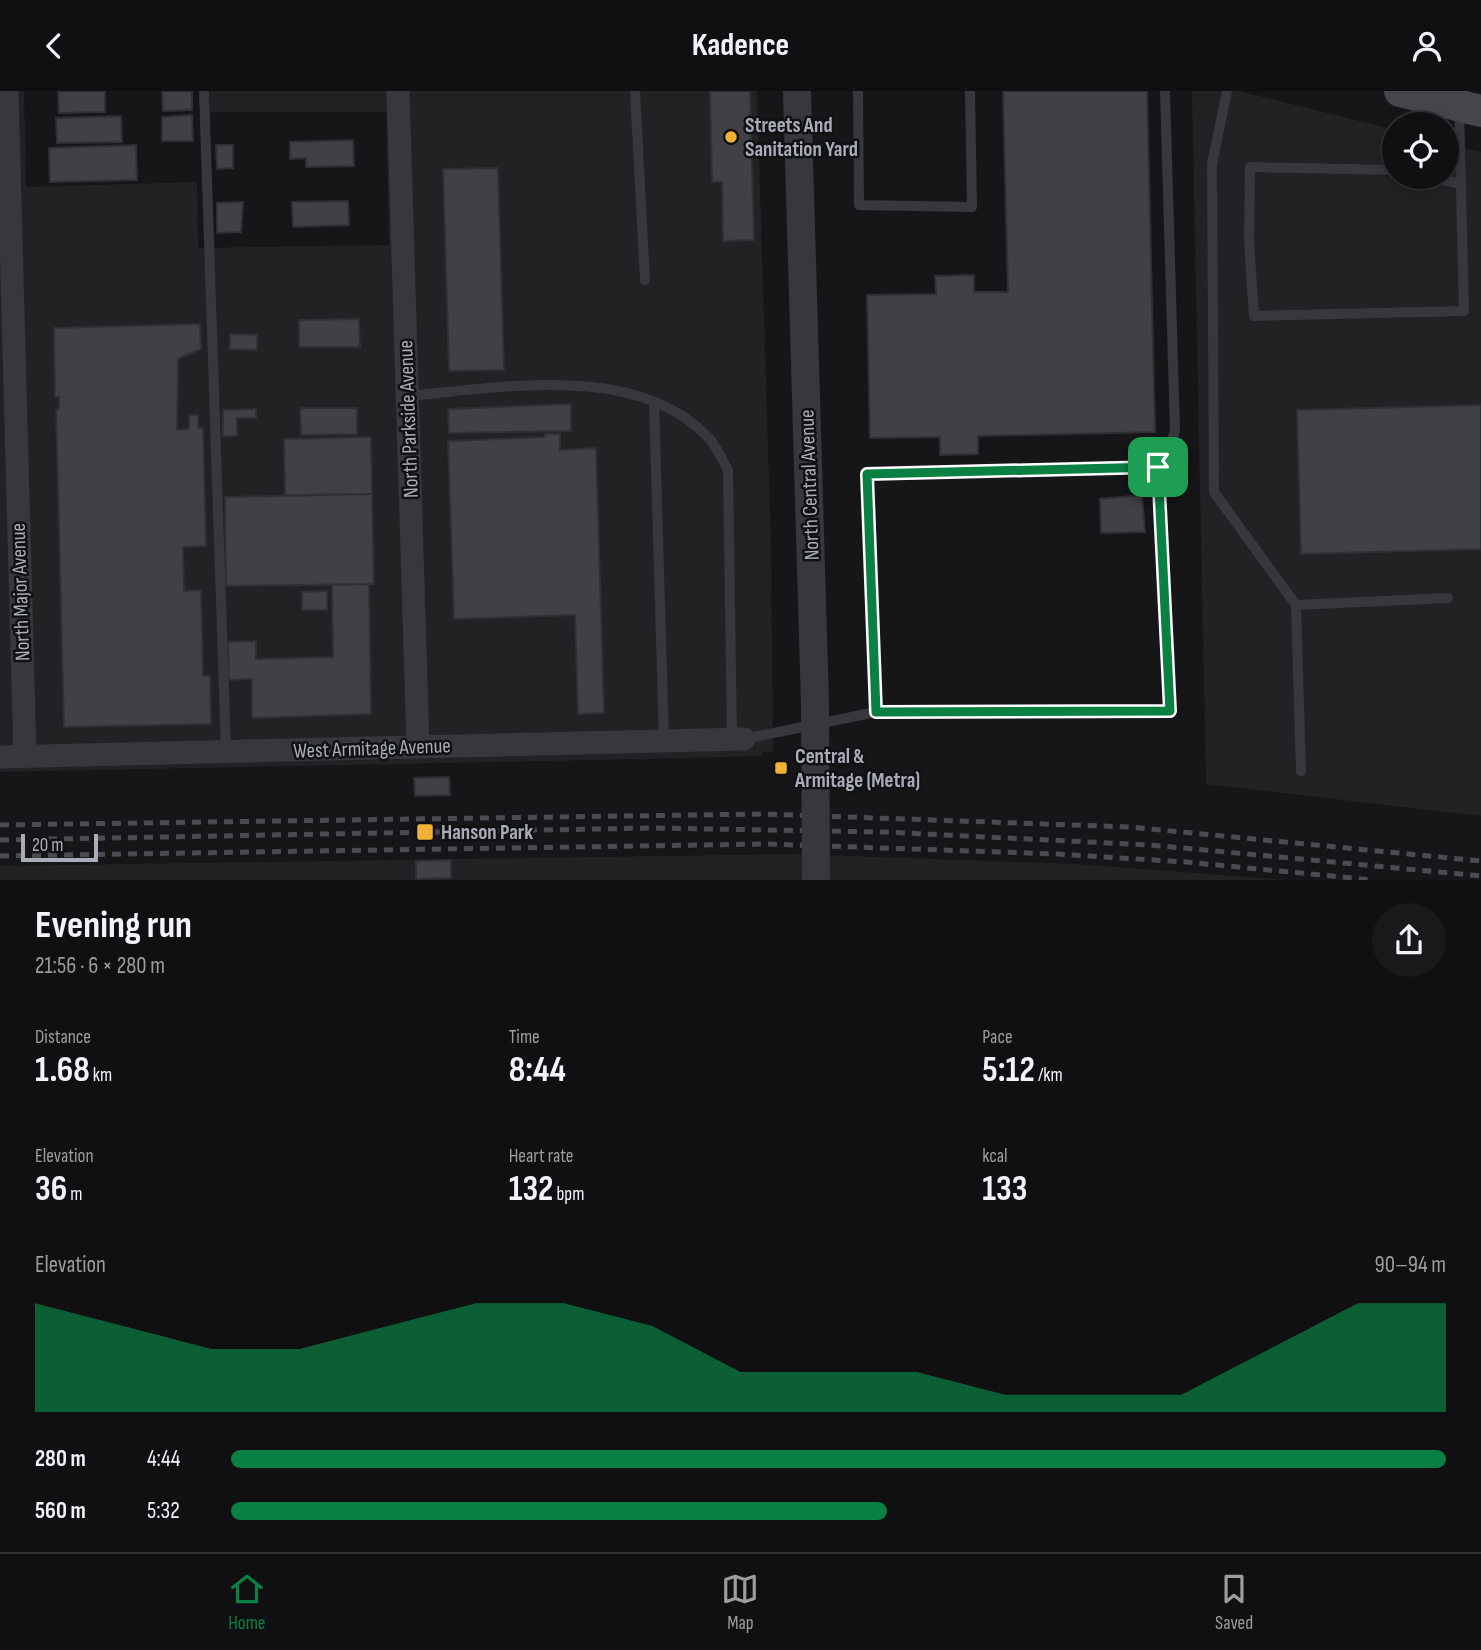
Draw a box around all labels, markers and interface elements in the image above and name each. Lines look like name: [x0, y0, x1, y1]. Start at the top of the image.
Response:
text: Kadence: [692, 26, 789, 65]
icon: back: [35, 27, 73, 65]
icon: person: [1408, 27, 1446, 65]
map controls: [1382, 112, 1459, 189]
button: locate: [1382, 112, 1459, 189]
place label: Streets And Sanitation Yard: [745, 113, 858, 162]
marker: Streets And Sanitation Yard: [723, 129, 739, 145]
street label: North Parkside Avenue: [393, 339, 424, 498]
street label: North Central Avenue: [794, 409, 825, 561]
pin: [1128, 437, 1188, 497]
icon: arrive: [1139, 448, 1177, 486]
street label: North Major Avenue: [6, 522, 35, 661]
street label: West Armitage Avenue: [293, 733, 451, 764]
place label: Central & Armitage (Metra): [794, 744, 920, 793]
marker: Central & Armitage (Metra): [773, 760, 789, 776]
place label: Hanson Park: [441, 820, 533, 845]
marker: Hanson Park: [415, 822, 435, 842]
scale bar: [21, 831, 98, 863]
text: 20 m: [32, 834, 64, 857]
text: Evening run: [35, 903, 192, 948]
button: share: [1372, 903, 1446, 977]
text: 21:56 · 6 × 280 m: [35, 952, 165, 980]
text: Distance: [35, 1026, 91, 1049]
text: Time: [509, 1026, 540, 1049]
text: Pace: [982, 1026, 1013, 1049]
text: 1.68: [35, 1049, 90, 1092]
text: 8:44: [509, 1049, 566, 1092]
text: 5:12: [982, 1049, 1035, 1092]
text: km: [90, 1064, 112, 1087]
text: /km: [1035, 1064, 1063, 1087]
text: Elevation: [35, 1145, 94, 1168]
text: Heart rate: [509, 1145, 574, 1168]
text: kcal: [982, 1145, 1007, 1168]
text: 36: [35, 1168, 67, 1211]
text: 132: [509, 1168, 553, 1211]
text: 133: [982, 1168, 1027, 1211]
text: m: [67, 1183, 82, 1206]
text: bpm: [553, 1183, 584, 1206]
text: Elevation: [35, 1251, 106, 1279]
text: 90–94 m: [1375, 1251, 1446, 1279]
text: 280 m: [35, 1445, 86, 1473]
text: 4:44: [147, 1445, 180, 1473]
text: 560 m: [35, 1497, 86, 1525]
text: 5:32: [147, 1497, 180, 1525]
tab: Home: [228, 1570, 266, 1635]
tab: Map: [721, 1570, 759, 1635]
tab: Saved: [1215, 1570, 1253, 1635]

